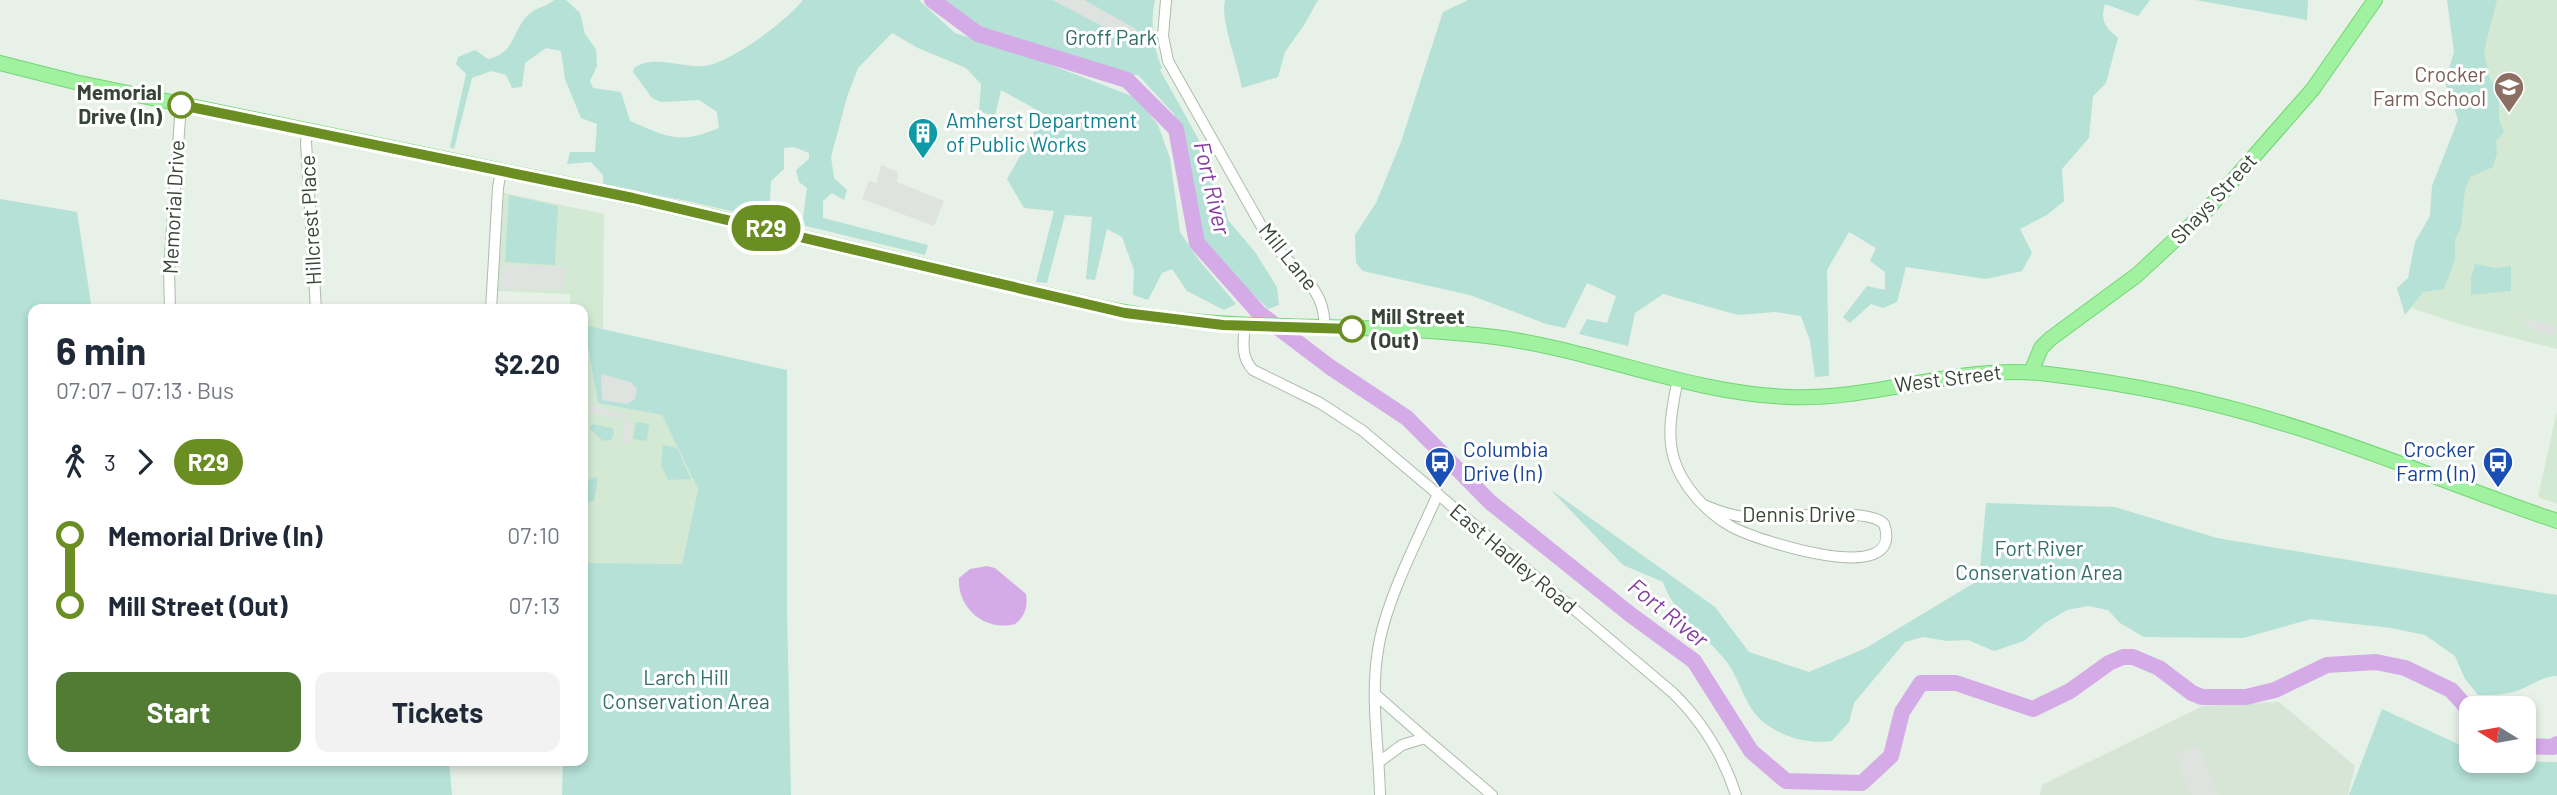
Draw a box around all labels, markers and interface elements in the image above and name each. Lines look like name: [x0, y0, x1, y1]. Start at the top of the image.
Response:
park label: Groff Park: [1065, 24, 1157, 49]
place label: Crocker Farm School: [2373, 61, 2486, 110]
school or university icon: Crocker Farm School: [2492, 70, 2526, 114]
place label: Memorial Drive (In): [77, 79, 163, 128]
marker: Memorial Drive (In): [168, 92, 194, 118]
place label: Amherst Department of Public Works: [946, 107, 1137, 156]
building icon: Amherst Department of Public Works: [906, 116, 940, 160]
street label: Memorial Drive: [157, 139, 189, 275]
water label: Fort River: [1189, 139, 1237, 238]
street label: Shays Street: [2165, 147, 2261, 249]
street label: Hillcrest Place: [294, 154, 325, 286]
line badge: R29: [726, 205, 806, 251]
text: R29: [746, 213, 786, 242]
street label: Mill Lane: [1255, 217, 1324, 295]
place label: Mill Street (Out): [1370, 303, 1465, 352]
marker: Mill Street (Out): [1339, 316, 1365, 342]
text: 6 min: [56, 327, 146, 373]
text: $2.20: [494, 348, 560, 379]
street label: West Street: [1893, 359, 2003, 396]
text: 07:07 – 07:13 · Bus: [56, 376, 234, 404]
place label: Columbia Drive (In): [1463, 436, 1548, 485]
place label: Crocker Farm (In): [2396, 436, 2476, 485]
icon: walk: [56, 443, 94, 481]
icon: forward: [126, 443, 164, 481]
bus stop icon: Columbia Drive (In): [1423, 445, 1457, 489]
bus stop icon: Crocker Farm (In): [2481, 445, 2515, 489]
text: R29: [188, 447, 229, 476]
text: 3: [104, 448, 116, 476]
street label: East Hadley Road: [1446, 498, 1582, 618]
street label: Dennis Drive: [1742, 501, 1856, 526]
text: Memorial Drive (In): [108, 520, 323, 551]
text: 07:10: [507, 521, 560, 549]
park label: Fort River Conservation Area: [1955, 535, 2123, 584]
water label: Fort River: [1623, 572, 1715, 653]
text: Mill Street (Out): [108, 590, 287, 621]
text: 07:13: [508, 591, 560, 619]
park label: Larch Hill Conservation Area: [602, 664, 770, 713]
button: Start: [56, 672, 301, 752]
button: Tickets: [315, 672, 560, 752]
north arrow: [2459, 696, 2536, 774]
map controls: [2459, 696, 2536, 773]

